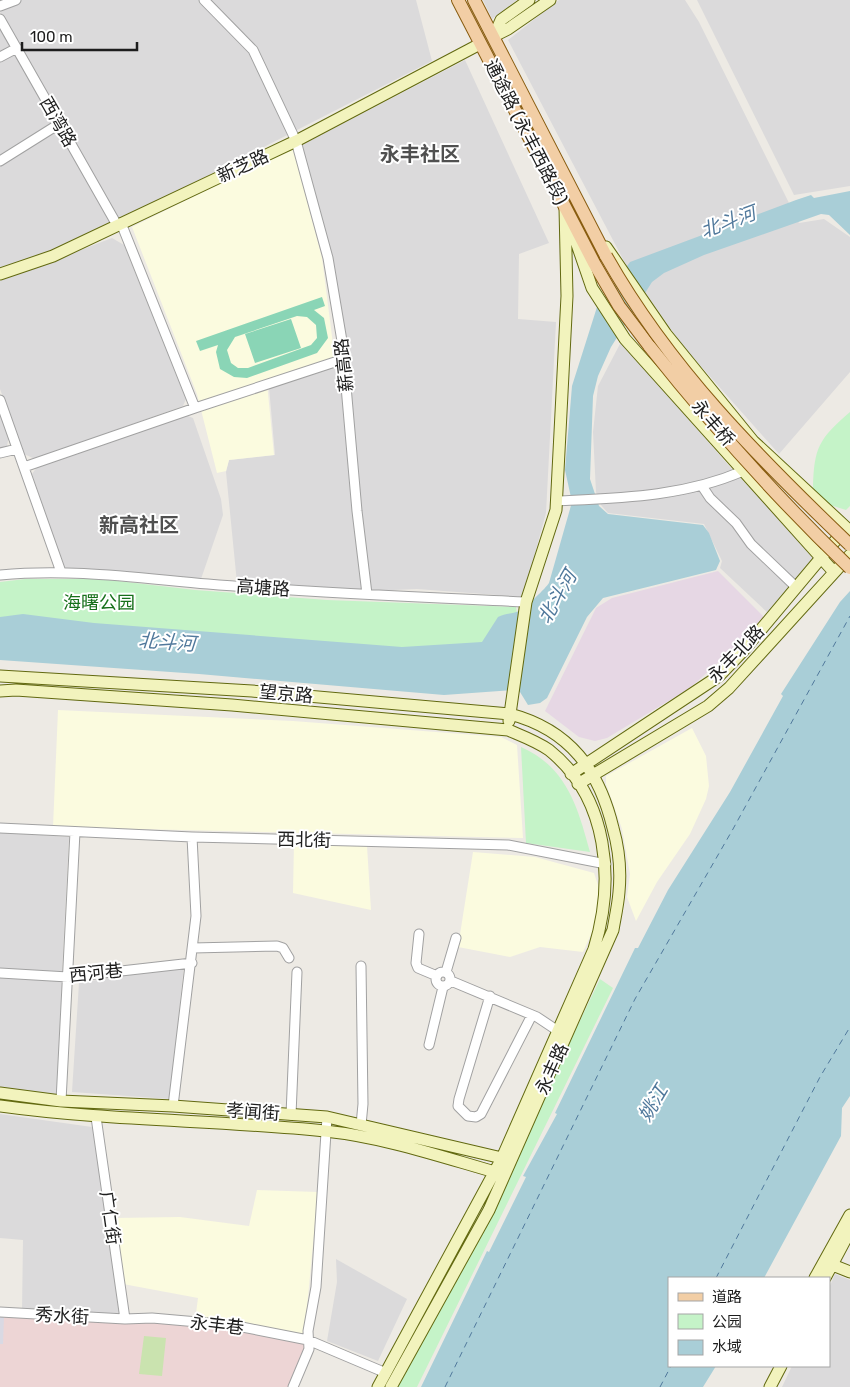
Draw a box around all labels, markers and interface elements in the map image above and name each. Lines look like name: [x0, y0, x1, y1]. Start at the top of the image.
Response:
scale bar: [22, 20, 138, 52]
text: 100 m: [30, 28, 72, 46]
street label: 通途路 (永丰西路段): [480, 55, 572, 209]
street label: 西湾路: [35, 93, 81, 151]
district label: 永丰社区: [380, 142, 460, 166]
street label: 新芝路: [214, 145, 272, 187]
water label: 北斗河: [697, 200, 762, 243]
street label: 薪高路: [330, 337, 358, 393]
street label: 永丰桥: [687, 395, 739, 451]
district label: 新高社区: [99, 513, 179, 537]
water label: 北斗河: [533, 563, 583, 627]
street label: 高塘路: [235, 575, 291, 601]
park label: 海曙公园: [63, 592, 135, 614]
street label: 永丰北路: [703, 620, 769, 688]
water label: 北斗河: [138, 629, 200, 656]
street label: 望京路: [258, 681, 314, 707]
street label: 西北街: [277, 829, 331, 851]
street label: 西河巷: [68, 959, 124, 987]
street label: 永丰路: [531, 1040, 573, 1098]
water label: 姚江: [633, 1079, 674, 1125]
street label: 孝闻街: [225, 1099, 281, 1125]
street label: 广仁街: [95, 1190, 125, 1246]
legend: [668, 1277, 830, 1367]
text: 道路: [712, 1288, 742, 1306]
street label: 秀水街: [34, 1304, 90, 1328]
street label: 永丰巷: [189, 1311, 245, 1339]
text: 公园: [712, 1313, 742, 1331]
text: 水域: [712, 1338, 742, 1356]

